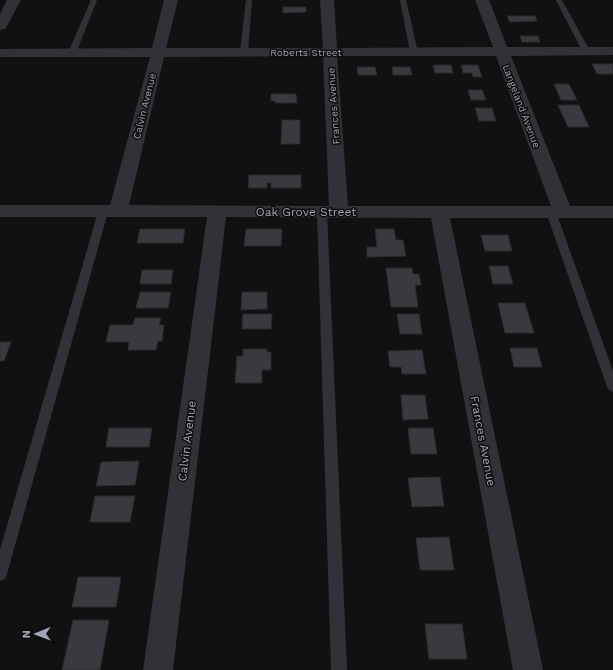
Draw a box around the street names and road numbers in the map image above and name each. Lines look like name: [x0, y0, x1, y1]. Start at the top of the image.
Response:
street label: Roberts Street: [270, 47, 342, 58]
street label: Langeland Avenue: [501, 63, 543, 150]
street label: Frances Avenue: [325, 67, 342, 145]
street label: Calvin Avenue: [131, 72, 158, 140]
street label: Oak Grove Street: [256, 205, 356, 219]
street label: Frances Avenue: [467, 395, 499, 487]
street label: Calvin Avenue: [175, 400, 199, 482]

